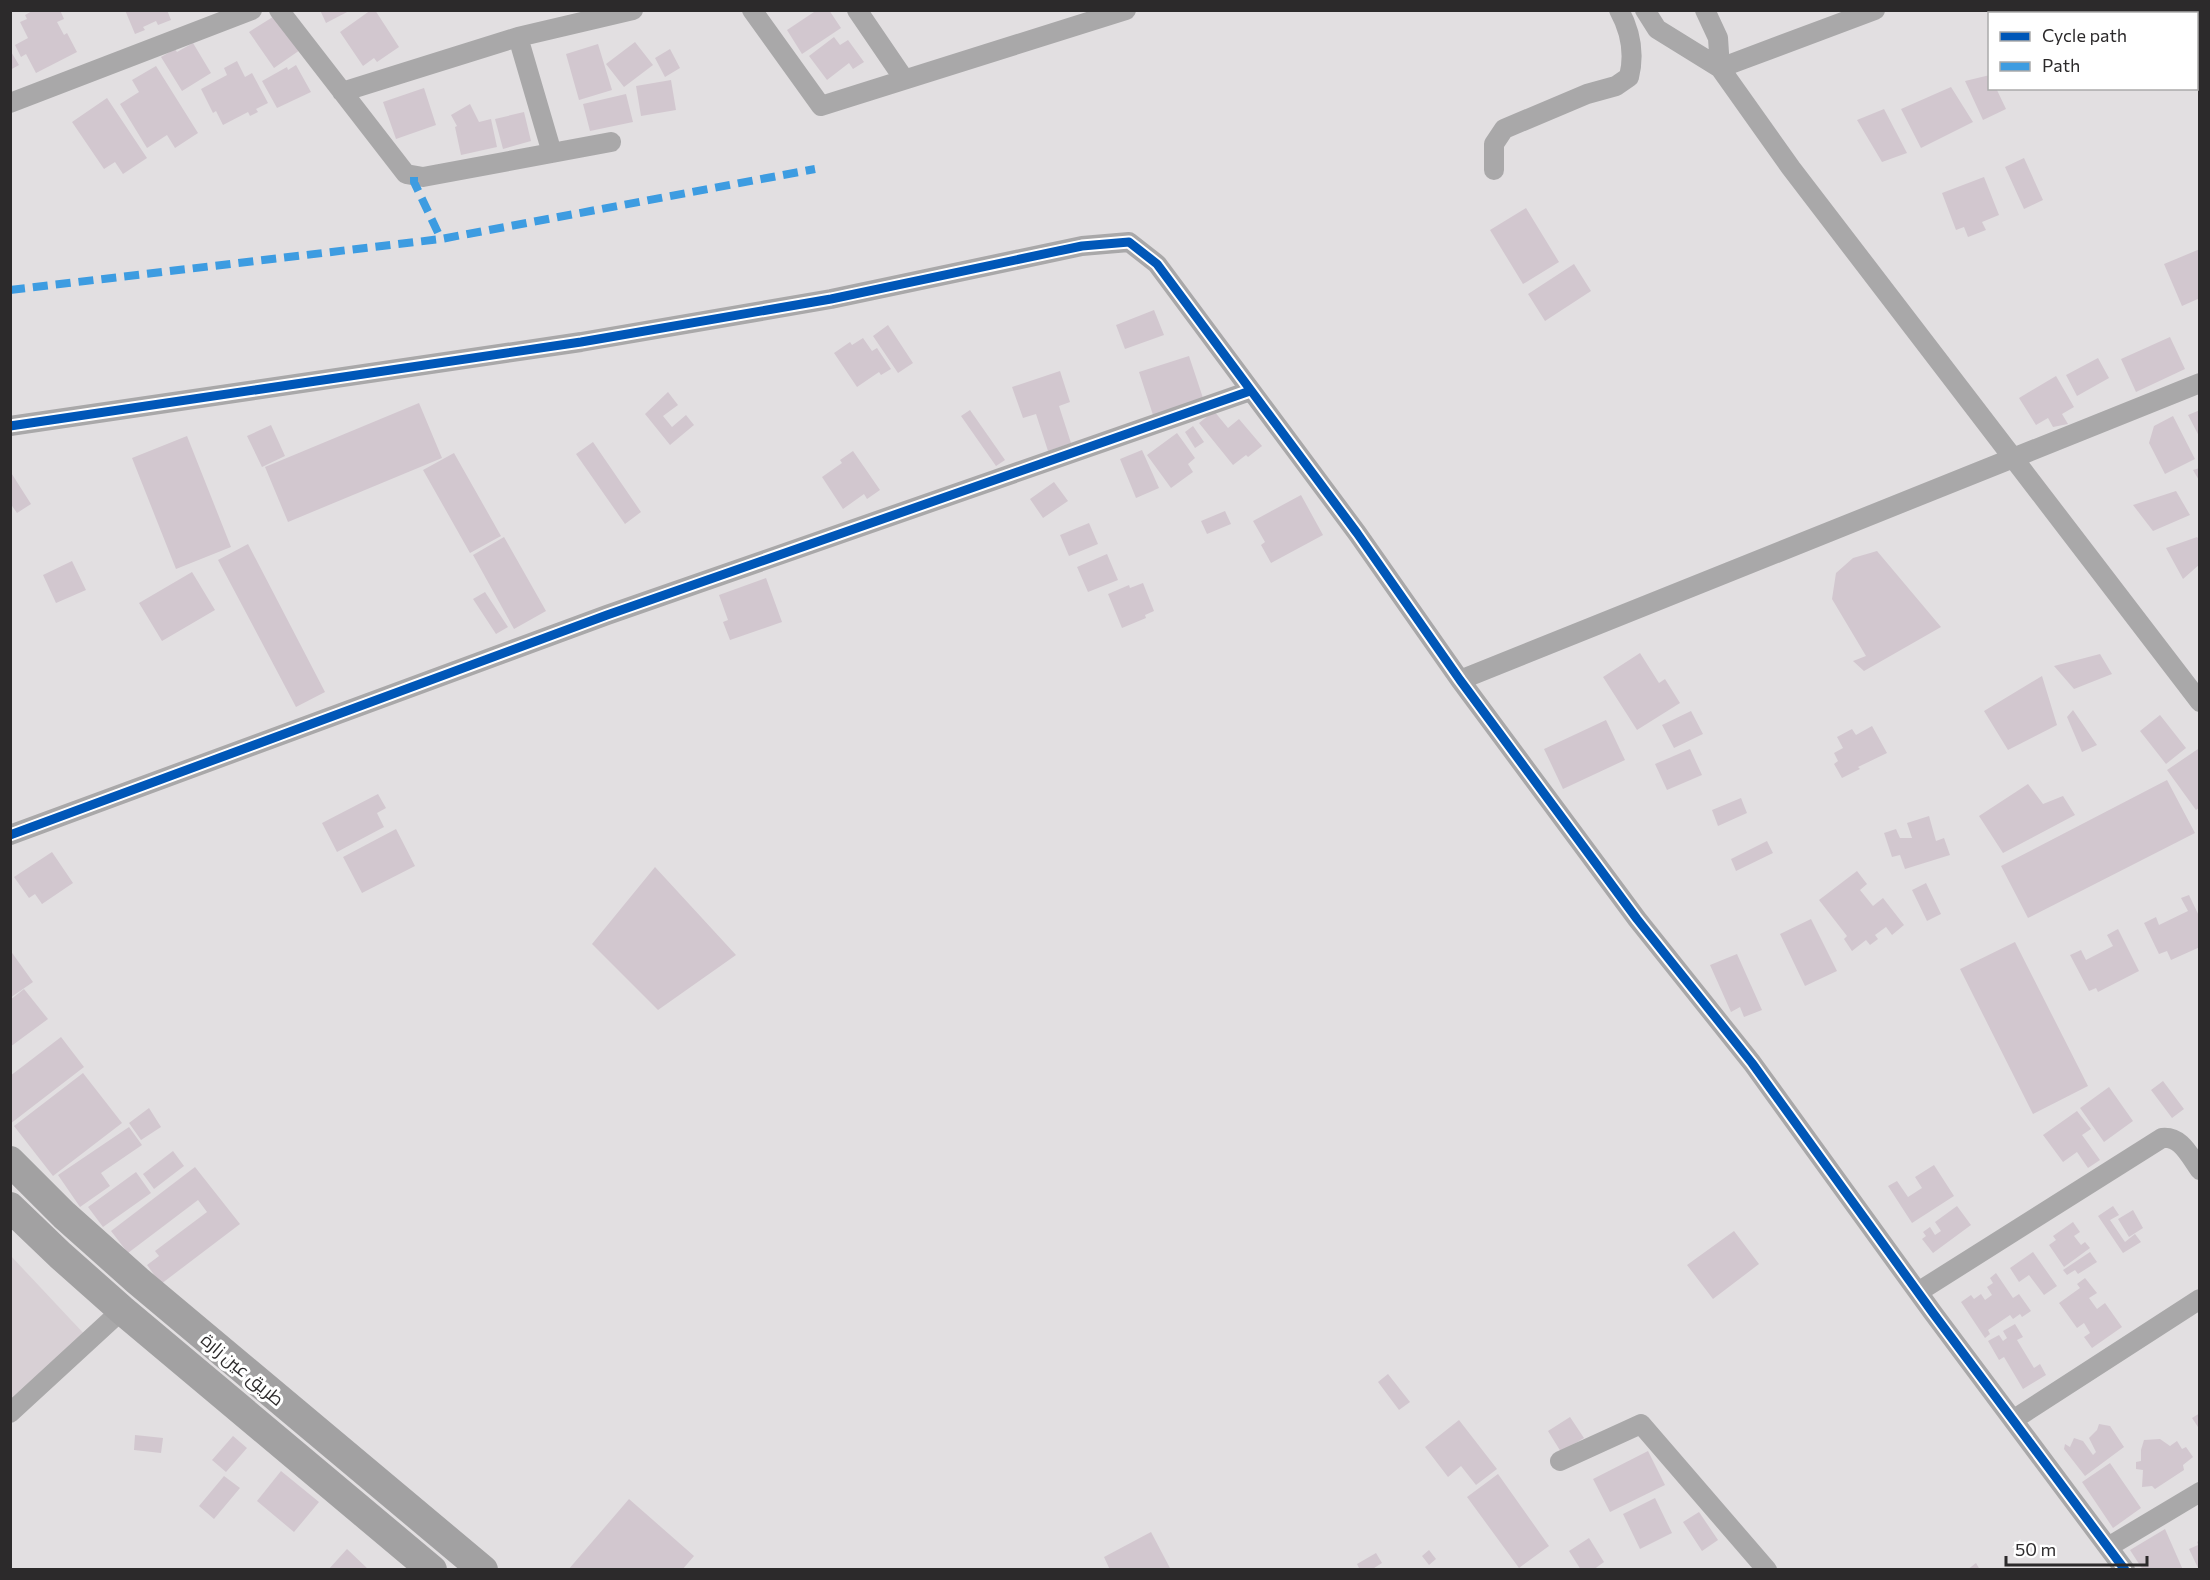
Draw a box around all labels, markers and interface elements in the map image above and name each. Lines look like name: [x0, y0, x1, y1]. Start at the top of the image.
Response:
legend: [1988, 12, 2198, 90]
text: Cycle path: [2042, 24, 2127, 46]
text: Path: [2042, 54, 2080, 76]
street label: طريق عين زارة: [196, 1328, 289, 1412]
scale bar: [2006, 1529, 2147, 1567]
text: 50 m: [2015, 1538, 2056, 1560]

